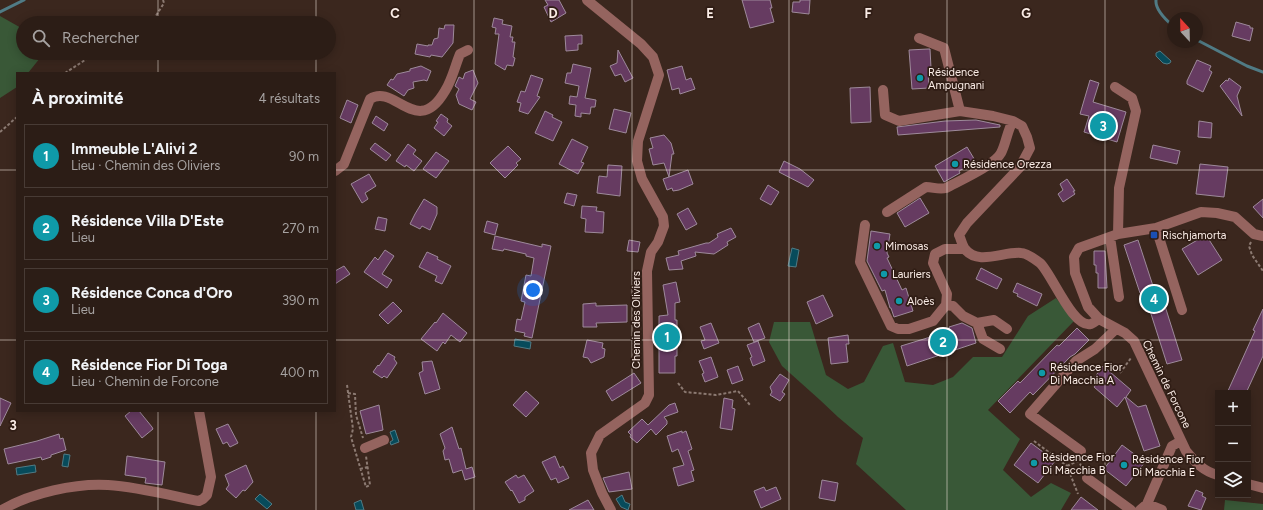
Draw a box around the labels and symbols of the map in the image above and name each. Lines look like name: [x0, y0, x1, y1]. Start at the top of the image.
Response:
text: C: [390, 6, 400, 21]
text: D: [548, 6, 558, 21]
text: E: [706, 6, 714, 21]
text: F: [864, 6, 872, 21]
text: G: [1021, 6, 1031, 21]
north arrow: [1167, 12, 1203, 48]
place label: Résidence Ampugnani: [928, 66, 984, 92]
marker: Résidence Ampugnani: [915, 73, 925, 83]
pin: 3: [1090, 111, 1116, 141]
place label: Résidence Orezza: [963, 158, 1052, 171]
marker: Résidence Orezza: [950, 159, 960, 169]
place label: Rischjamorta: [1162, 229, 1226, 242]
marker: Rischjamorta: [1149, 230, 1159, 240]
place label: Mimosas: [885, 240, 928, 253]
marker: Mimosas: [872, 241, 882, 251]
place label: Lauriers: [892, 268, 931, 281]
marker: Lauriers: [879, 269, 889, 279]
street label: Chemin des Oliviers: [630, 271, 643, 369]
your location: [523, 280, 543, 300]
pin: 4: [1141, 284, 1167, 314]
place label: Aloès: [907, 295, 934, 308]
marker: Aloès: [894, 296, 904, 306]
pin: 1: [654, 322, 680, 352]
pin: 2: [930, 327, 956, 357]
street label: Chemin de Forcone: [1140, 338, 1194, 430]
place label: Résidence Fior Di Macchia A: [1050, 361, 1123, 387]
marker: Résidence Fior Di Macchia A: [1037, 368, 1047, 378]
text: 3: [9, 418, 17, 433]
place label: Résidence Fior Di Macchia B: [1042, 451, 1115, 477]
place label: Résidence Fior Di Macchia E: [1132, 453, 1205, 479]
marker: Résidence Fior Di Macchia B: [1029, 458, 1039, 468]
marker: Résidence Fior Di Macchia E: [1119, 460, 1129, 470]

